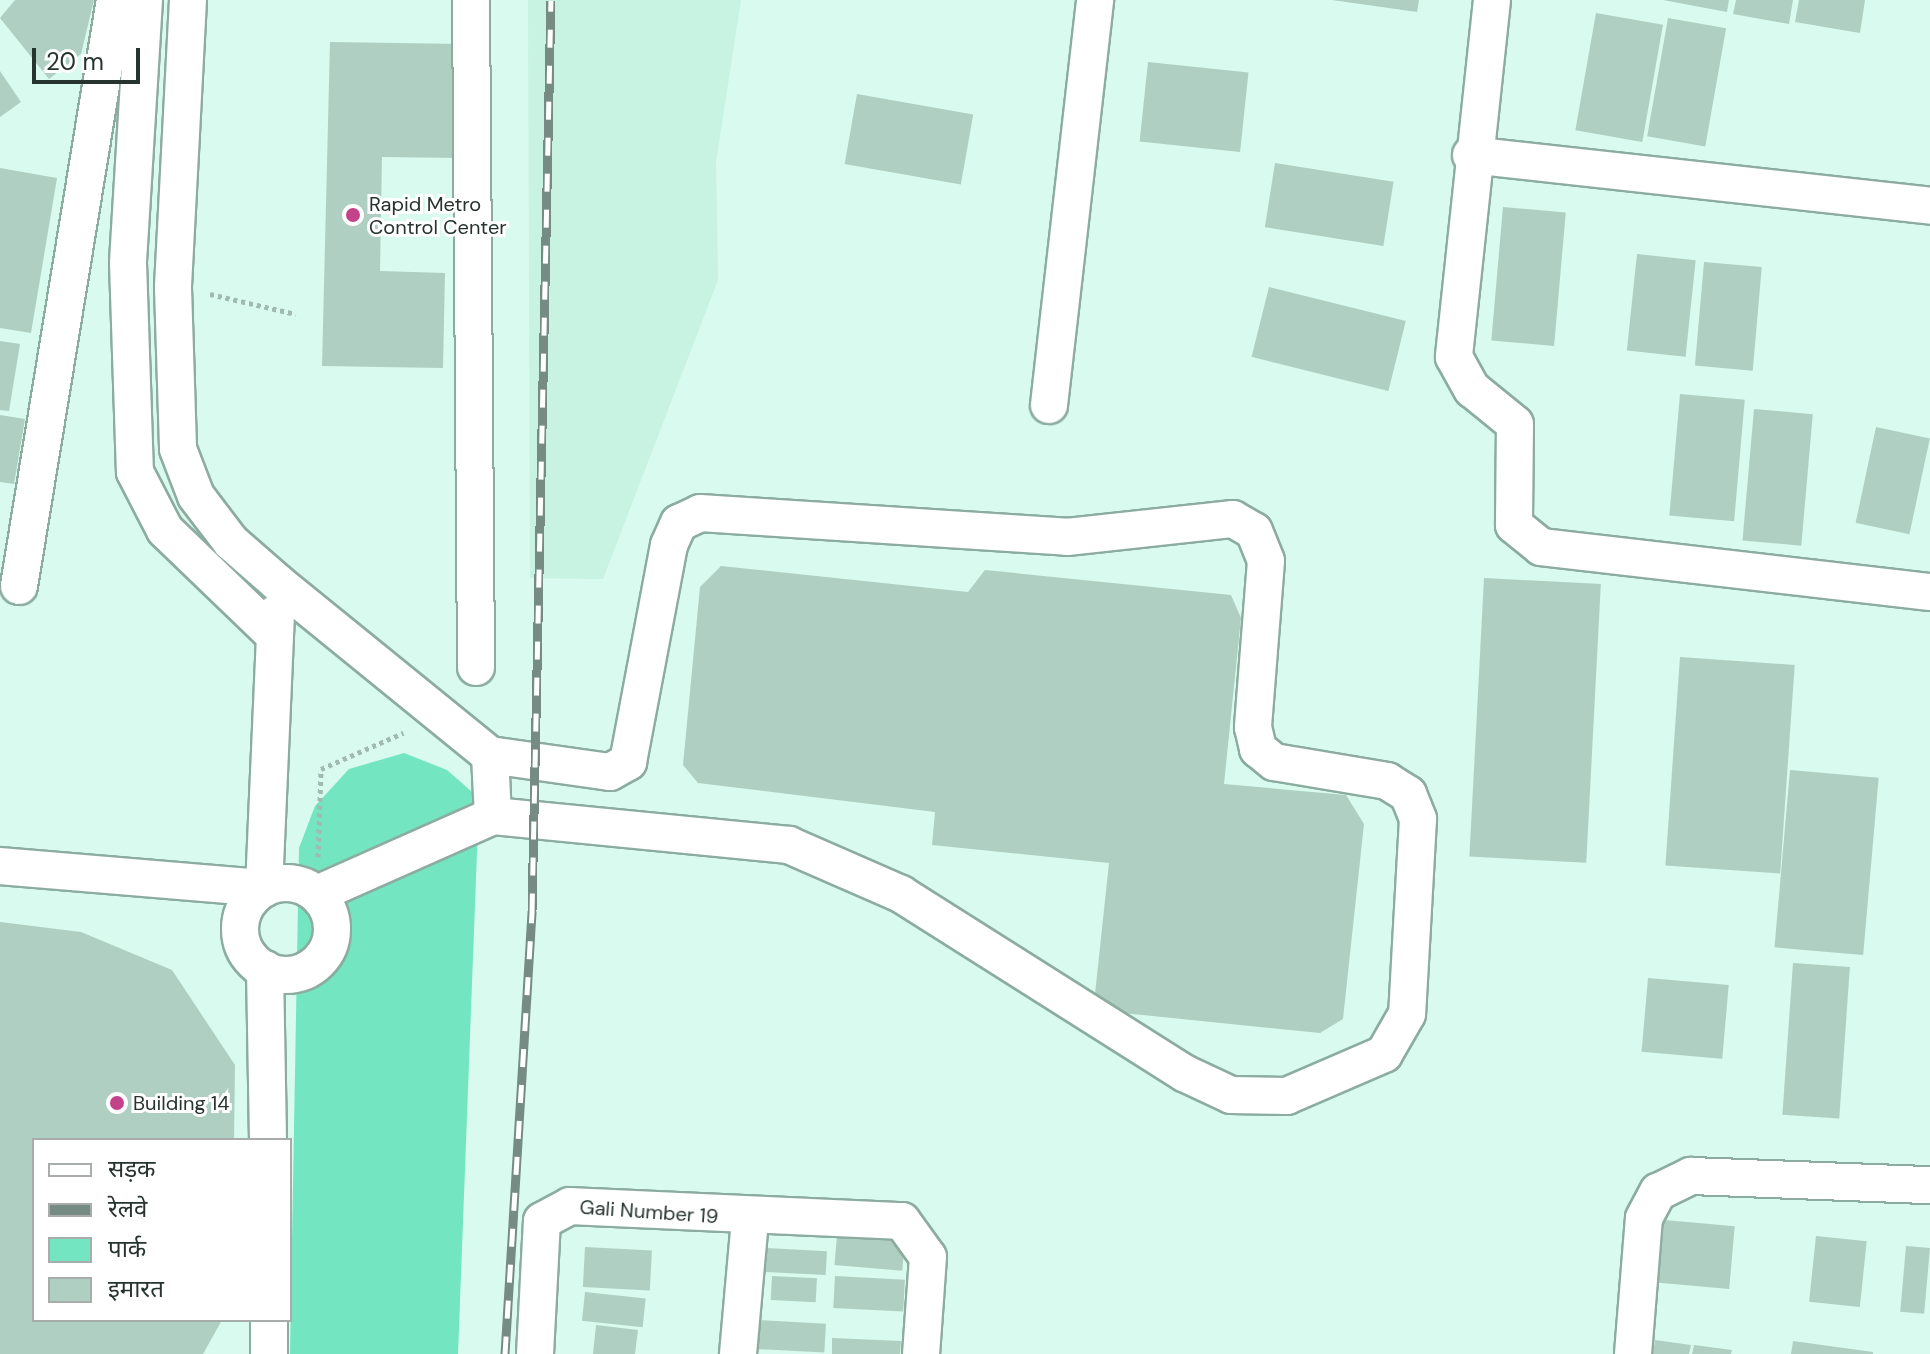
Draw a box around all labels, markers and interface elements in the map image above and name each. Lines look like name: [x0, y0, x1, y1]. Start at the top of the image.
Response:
scale bar: [36, 32, 144, 82]
text: 20 m: [46, 46, 104, 77]
place label: Rapid Metro Control Center: [369, 192, 507, 239]
marker: Rapid Metro Control Center: [344, 206, 362, 224]
place label: Building 14: [133, 1091, 229, 1115]
marker: Building 14: [108, 1094, 126, 1112]
legend: [32, 1138, 292, 1322]
text: सड़क: [108, 1153, 156, 1184]
text: रेलवे: [108, 1193, 147, 1224]
street label: Gali Number 19: [579, 1195, 719, 1229]
text: पार्क: [108, 1233, 146, 1264]
text: इमारत: [108, 1273, 164, 1304]

